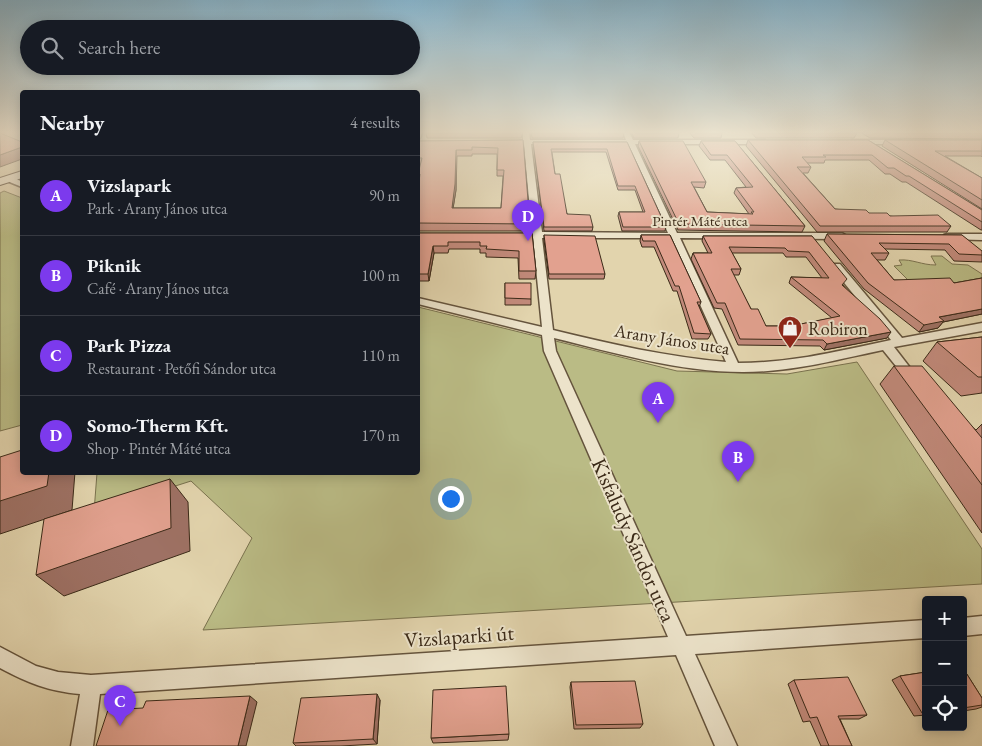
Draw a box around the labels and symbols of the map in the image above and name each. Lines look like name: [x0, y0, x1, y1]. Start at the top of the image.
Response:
pin: D: [512, 200, 544, 241]
street label: Pintér Máté utca: [652, 211, 748, 230]
shop icon: Robiron: [777, 315, 803, 349]
place label: Robiron: [808, 317, 868, 340]
street label: Arany János utca: [612, 318, 732, 360]
pin: A: [642, 382, 674, 423]
pin: B: [722, 441, 754, 482]
street label: Kisfaludy Sándor utca: [586, 454, 683, 627]
your location: [438, 486, 464, 512]
street label: Vizslaparki út: [403, 619, 515, 653]
pin: C: [104, 685, 136, 726]

